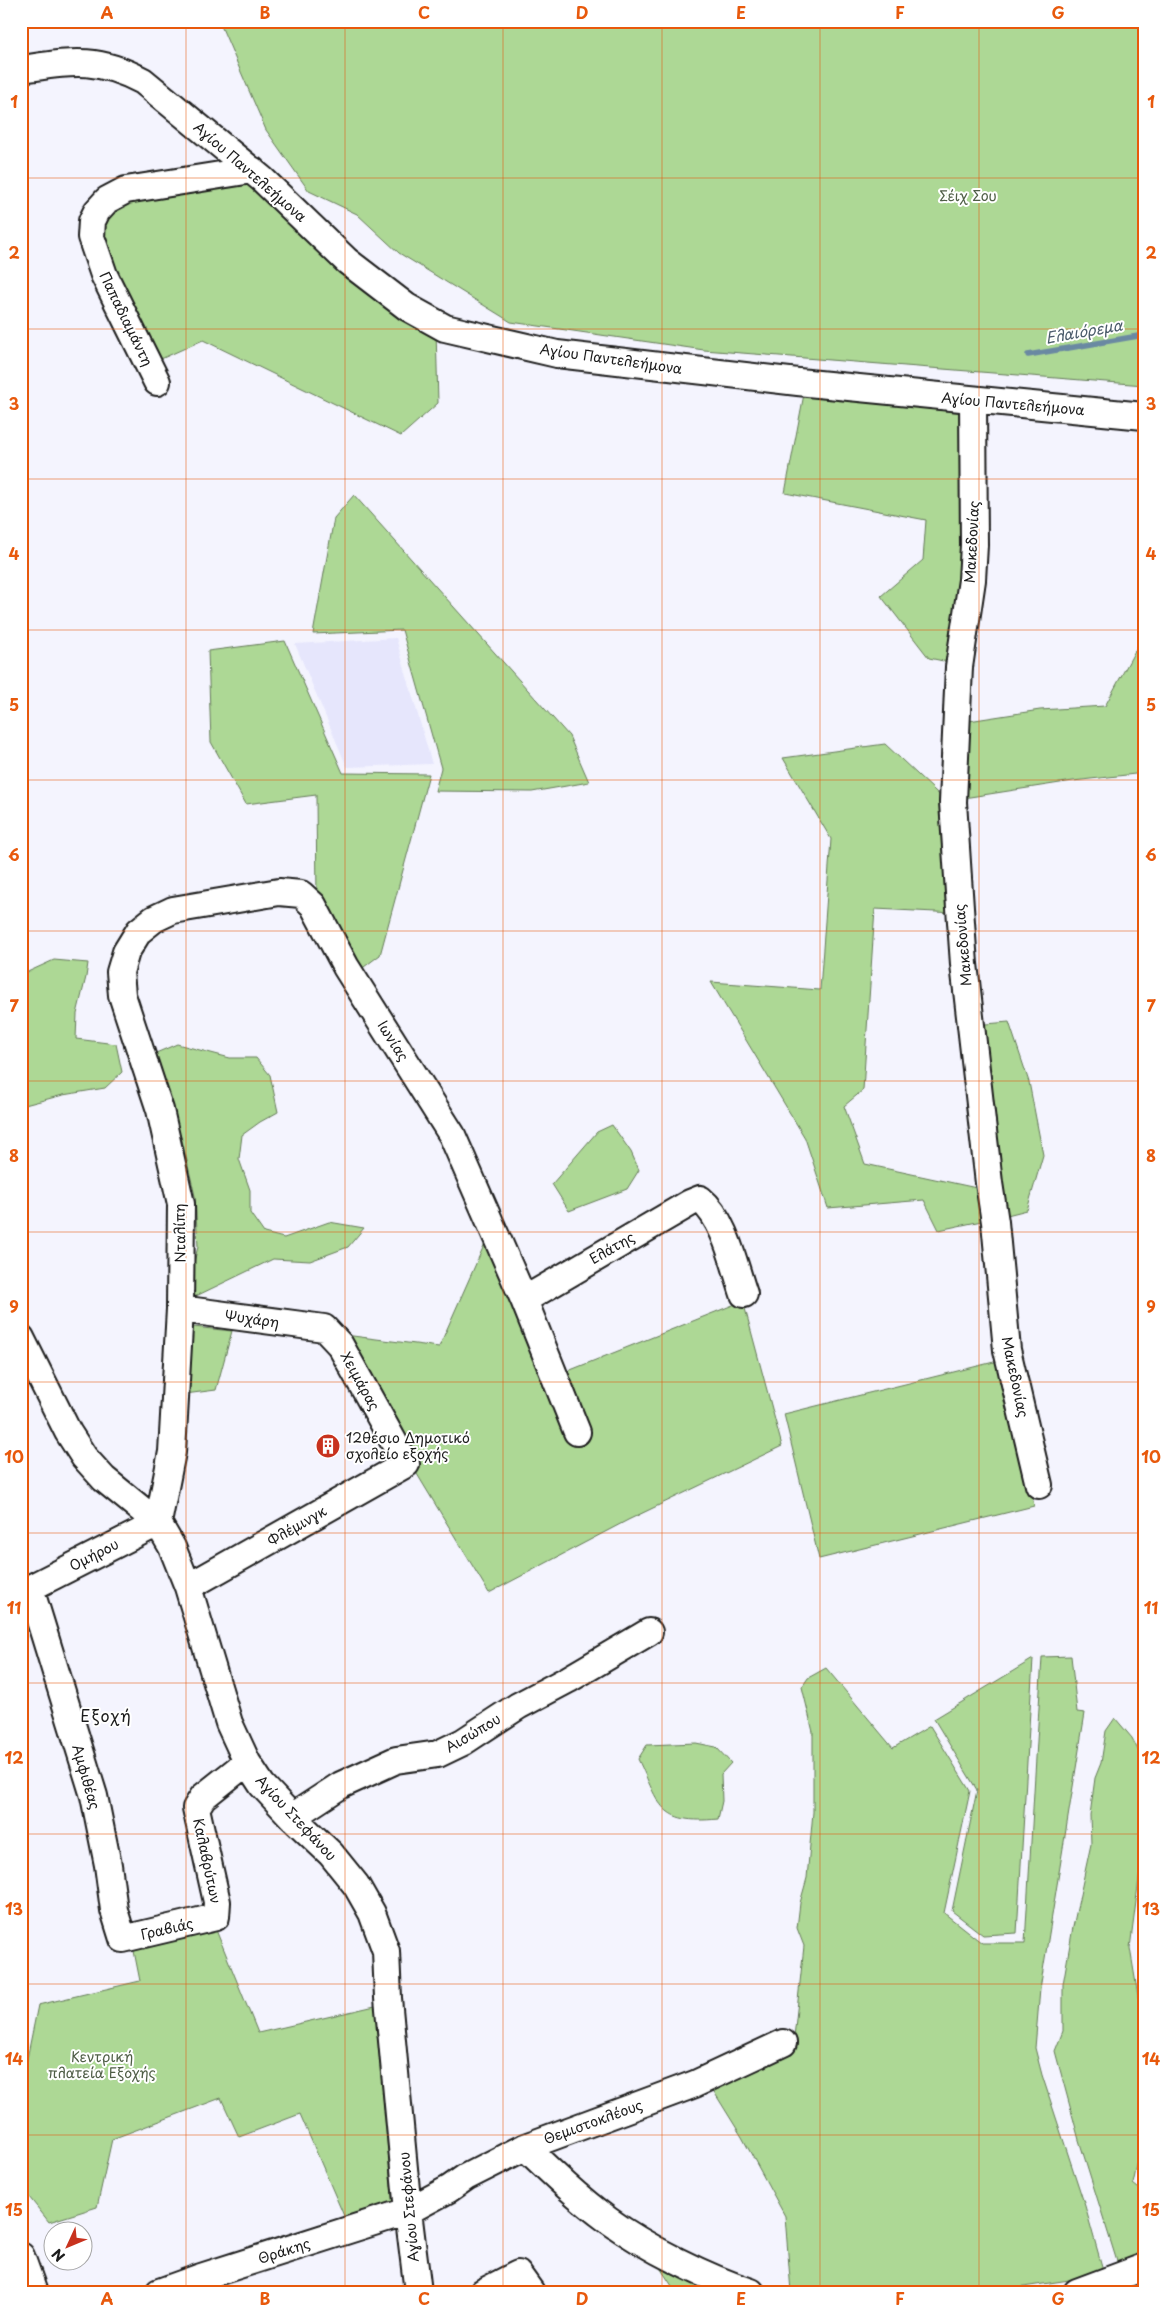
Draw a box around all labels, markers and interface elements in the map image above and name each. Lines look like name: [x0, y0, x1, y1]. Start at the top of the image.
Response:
text: A: [101, 0, 114, 24]
text: B: [260, 0, 271, 24]
text: C: [418, 0, 430, 24]
text: D: [576, 0, 588, 24]
text: E: [736, 0, 746, 24]
text: F: [895, 0, 905, 24]
text: G: [1051, 0, 1065, 24]
text: 1: [10, 89, 18, 113]
text: 1: [1147, 89, 1155, 113]
street label: Αγίου Παντελεήμονα: [189, 117, 311, 227]
park label: Σέιχ Σου: [939, 185, 997, 206]
text: 2: [8, 240, 20, 264]
text: 2: [1145, 240, 1157, 264]
street label: Παπαδιαμάντη: [94, 268, 158, 370]
water label: Ελαιόρεμα: [1043, 312, 1125, 349]
street label: Αγίου Παντελεήμονα: [538, 338, 684, 379]
street label: Αγίου Παντελεήμονα: [941, 387, 1086, 420]
text: 3: [9, 391, 19, 415]
text: 3: [1146, 391, 1156, 415]
street label: Μακεδονίας: [959, 500, 984, 584]
text: 4: [9, 541, 20, 565]
text: 4: [1146, 541, 1157, 565]
text: 5: [9, 692, 19, 716]
text: 5: [1146, 692, 1156, 716]
text: 6: [8, 842, 20, 866]
text: 6: [1145, 842, 1157, 866]
street label: Μακεδονίας: [948, 903, 977, 987]
text: 7: [9, 993, 19, 1017]
text: 7: [1146, 993, 1156, 1017]
street label: Ιωνίας: [373, 1016, 414, 1065]
text: 8: [9, 1143, 19, 1167]
text: 8: [1146, 1143, 1156, 1167]
street label: Νταλίπη: [168, 1203, 191, 1263]
street label: Ελάτης: [585, 1226, 638, 1269]
text: 9: [9, 1294, 19, 1318]
text: 9: [1146, 1294, 1156, 1318]
street label: Ψυχάρη: [224, 1304, 281, 1333]
street label: Μακεδονίας: [997, 1334, 1034, 1419]
street label: Χειμάρας: [336, 1347, 385, 1414]
place label: 12θέσιο Δημοτικό σχολείο εξοχής: [346, 1427, 470, 1464]
building icon: 12θέσιο Δημοτικό σχολείο εξοχής: [315, 1433, 341, 1459]
text: 10: [4, 1444, 24, 1468]
text: 10: [1141, 1444, 1161, 1468]
street label: Φλέμινγκ: [263, 1500, 331, 1551]
street label: Ομήρου: [65, 1533, 122, 1576]
text: 11: [7, 1595, 21, 1619]
text: 11: [1144, 1595, 1158, 1619]
district label: Εξοχή: [80, 1703, 132, 1727]
street label: Αισώπου: [441, 1708, 504, 1757]
street label: Αμφιθέας: [67, 1742, 106, 1812]
text: 12: [5, 1745, 23, 1769]
text: 12: [1142, 1745, 1160, 1769]
street label: Αγίου Στεφάνου: [251, 1770, 342, 1865]
street label: Καλαβρύτων: [188, 1816, 227, 1906]
text: 13: [5, 1896, 23, 1920]
text: 13: [1142, 1896, 1160, 1920]
street label: Γραβιάς: [138, 1912, 195, 1945]
text: 14: [5, 2046, 23, 2070]
park label: Κεντρική πλατεία Εξοχής: [48, 2046, 156, 2083]
text: 14: [1142, 2046, 1160, 2070]
street label: Θεμιστοκλέους: [540, 2094, 645, 2149]
street label: Αγίου Στεφάνου: [393, 2151, 424, 2263]
text: 15: [5, 2197, 23, 2221]
text: 15: [1142, 2197, 1160, 2221]
north arrow: [42, 2220, 92, 2270]
street label: Θράκης: [255, 2232, 313, 2269]
text: N: [47, 2244, 70, 2267]
text: A: [101, 2286, 114, 2310]
text: B: [260, 2286, 271, 2310]
text: C: [418, 2286, 430, 2310]
text: D: [576, 2286, 588, 2310]
text: E: [736, 2286, 746, 2310]
text: F: [895, 2286, 905, 2310]
text: G: [1051, 2286, 1065, 2310]

